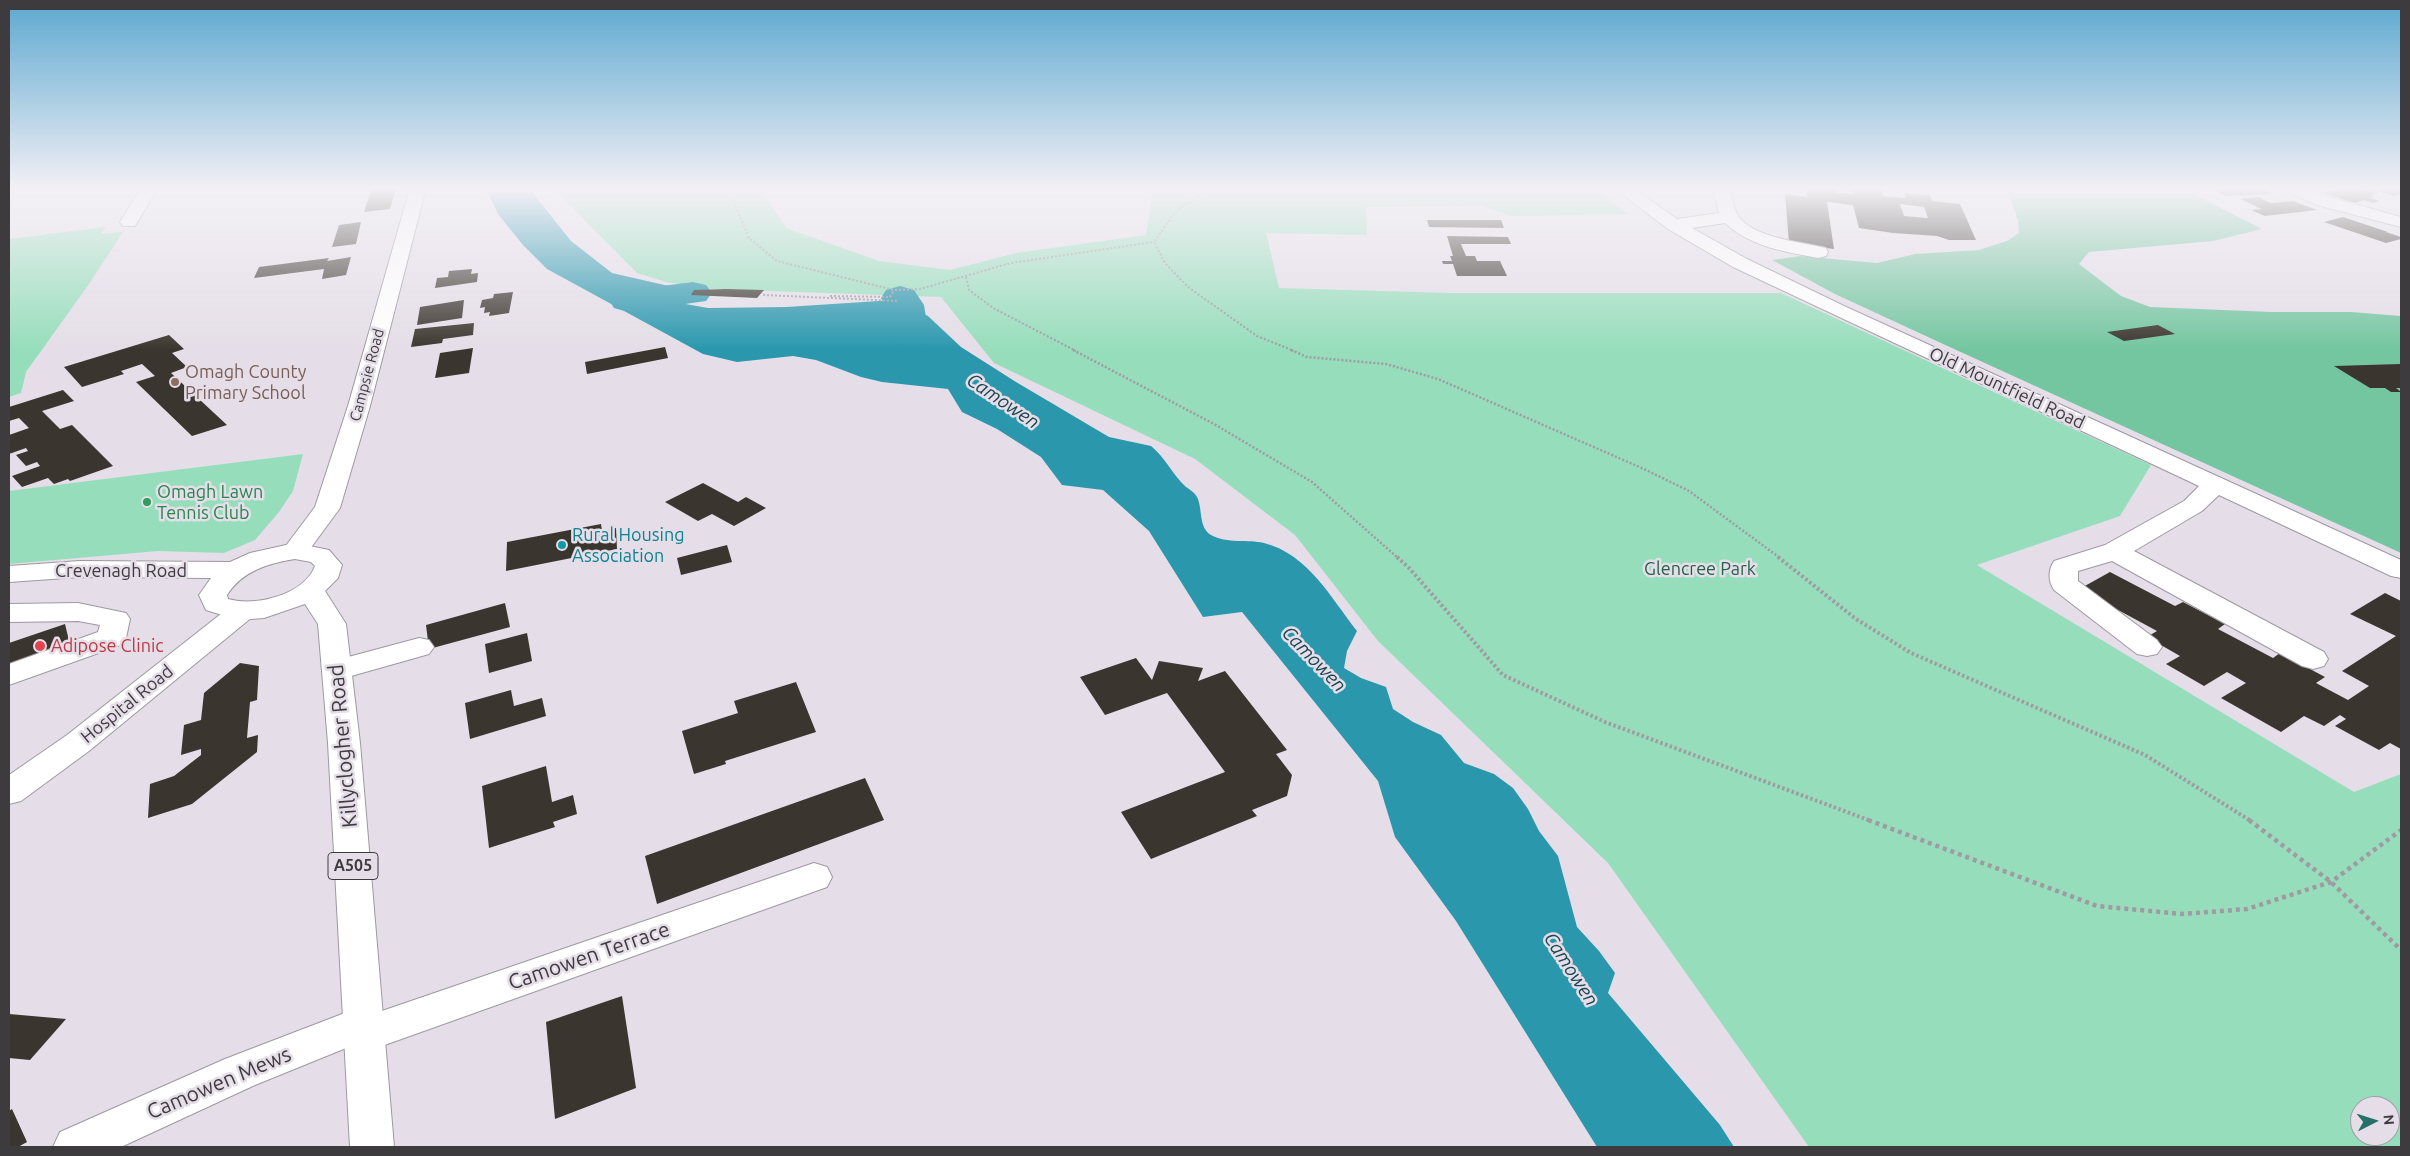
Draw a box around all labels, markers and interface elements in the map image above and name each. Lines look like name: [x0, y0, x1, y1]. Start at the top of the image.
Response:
street label: Campsie Road: [346, 327, 388, 423]
street label: Old Mountfield Road: [1926, 342, 2088, 434]
place label: Omagh County Primary School: [185, 361, 306, 404]
water label: Camowen: [962, 368, 1044, 434]
marker: Omagh County Primary School: [169, 376, 181, 388]
place label: Omagh Lawn Tennis Club: [157, 481, 263, 524]
marker: Omagh Lawn Tennis Club: [141, 496, 153, 508]
place label: Rural Housing Association: [572, 524, 685, 566]
marker: Rural Housing Association: [556, 539, 568, 551]
park label: Glencree Park: [1644, 558, 1756, 580]
street label: Crevenagh Road: [55, 560, 187, 582]
water label: Camowen: [1277, 621, 1351, 697]
place label: Adipose Clinic: [51, 635, 164, 657]
marker: Adipose Clinic: [33, 639, 47, 653]
street label: Hospital Road: [77, 660, 177, 748]
street label: Killyclogher Road: [323, 663, 363, 829]
road number: A505: [328, 852, 378, 879]
street label: Camowen Terrace: [505, 917, 673, 995]
water label: Camowen: [1539, 928, 1603, 1010]
street label: Camowen Mews: [143, 1041, 295, 1125]
north arrow: [2350, 1096, 2400, 1146]
text: N: [2381, 1114, 2397, 1126]

